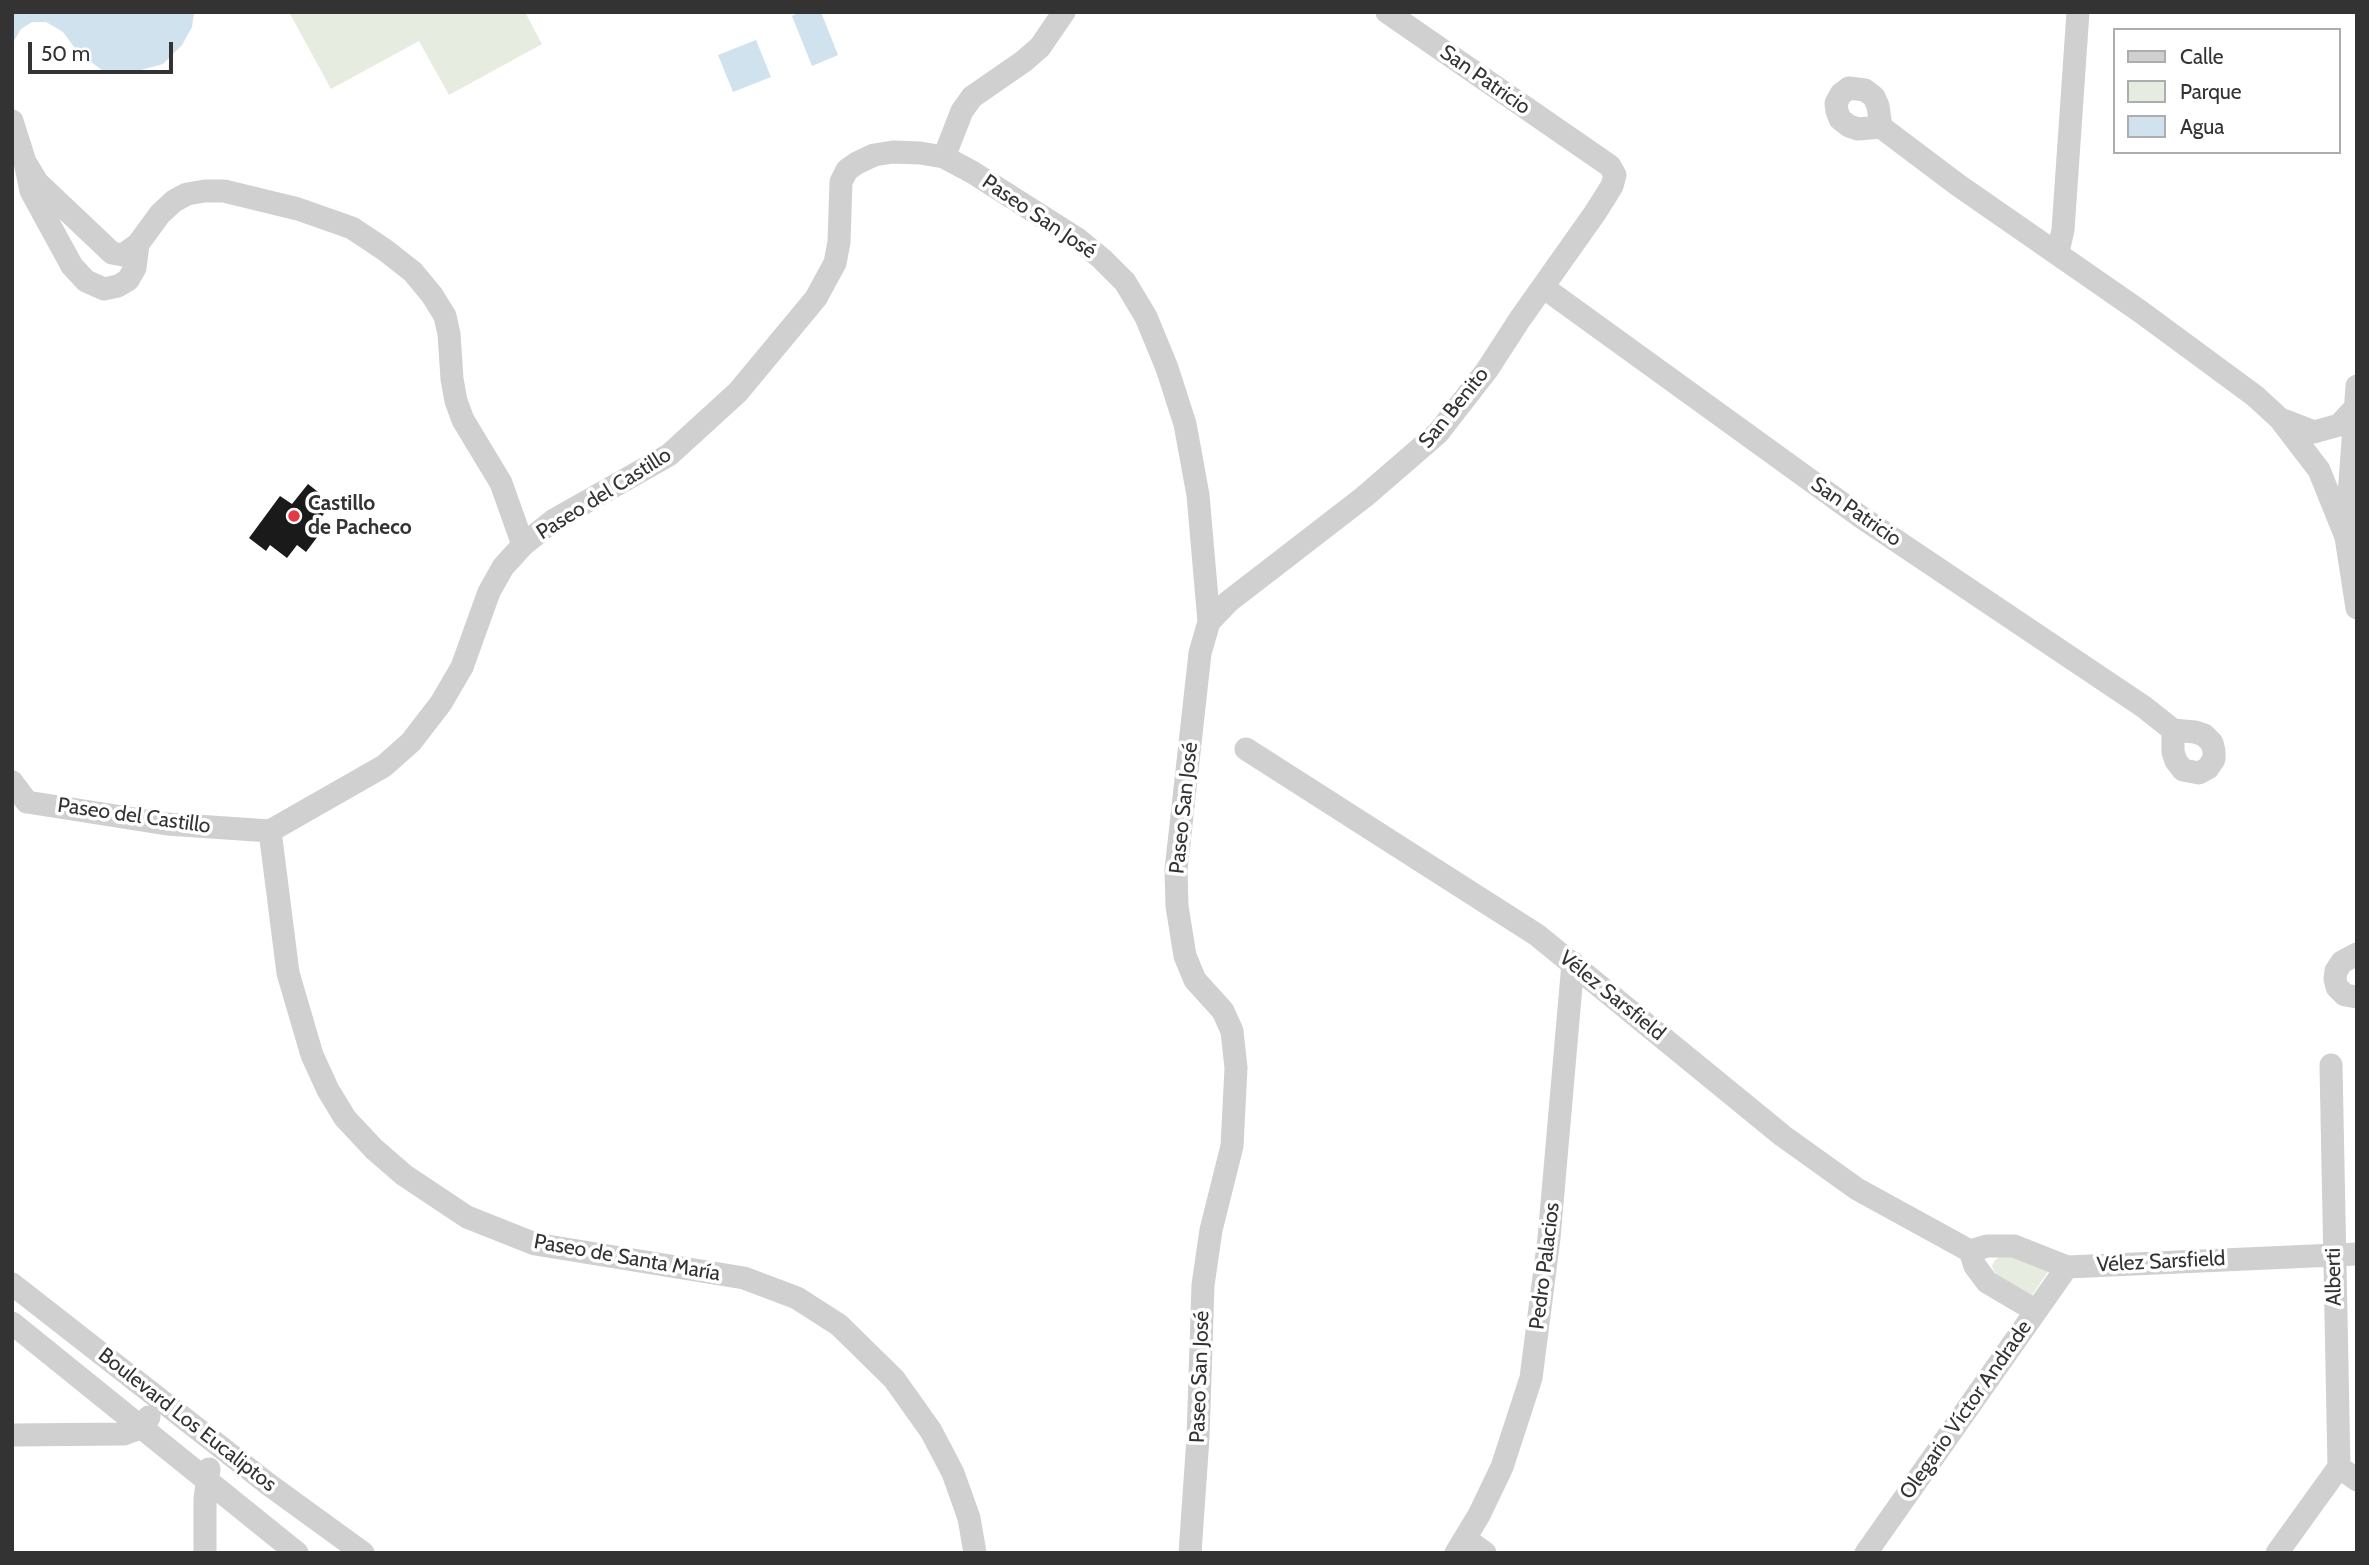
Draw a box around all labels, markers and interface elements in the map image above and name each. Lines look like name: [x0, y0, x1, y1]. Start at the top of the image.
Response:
scale bar: [32, 28, 177, 72]
legend: [2114, 28, 2341, 154]
street label: San Patricio: [1435, 40, 1535, 120]
text: 50 m: [41, 41, 90, 66]
text: Calle: [2180, 44, 2224, 69]
text: Parque: [2180, 79, 2242, 104]
text: Agua: [2180, 114, 2224, 139]
street label: Paseo San José: [977, 170, 1101, 264]
street label: San Benito: [1414, 362, 1494, 454]
street label: Paseo del Castillo: [532, 442, 676, 546]
street label: San Patricio: [1806, 472, 1906, 552]
place label: Castillo de Pacheco: [308, 491, 412, 541]
marker: Castillo de Pacheco: [286, 508, 302, 524]
street label: Paseo San José: [1165, 741, 1203, 875]
street label: Paseo del Castillo: [56, 793, 212, 839]
street label: Vélez Sarsfield: [1554, 946, 1670, 1046]
street label: Pedro Palacios: [1525, 1201, 1565, 1331]
street label: Paseo de Santa María: [532, 1229, 722, 1287]
street label: Vélez Sarsfield: [2096, 1246, 2226, 1278]
street label: Alberti: [2321, 1248, 2347, 1306]
street label: Paseo San José: [1185, 1310, 1215, 1444]
street label: Olegario Víctor Andrade: [1895, 1316, 2037, 1504]
street label: Boulevard Los Eucaliptos: [93, 1343, 281, 1497]

